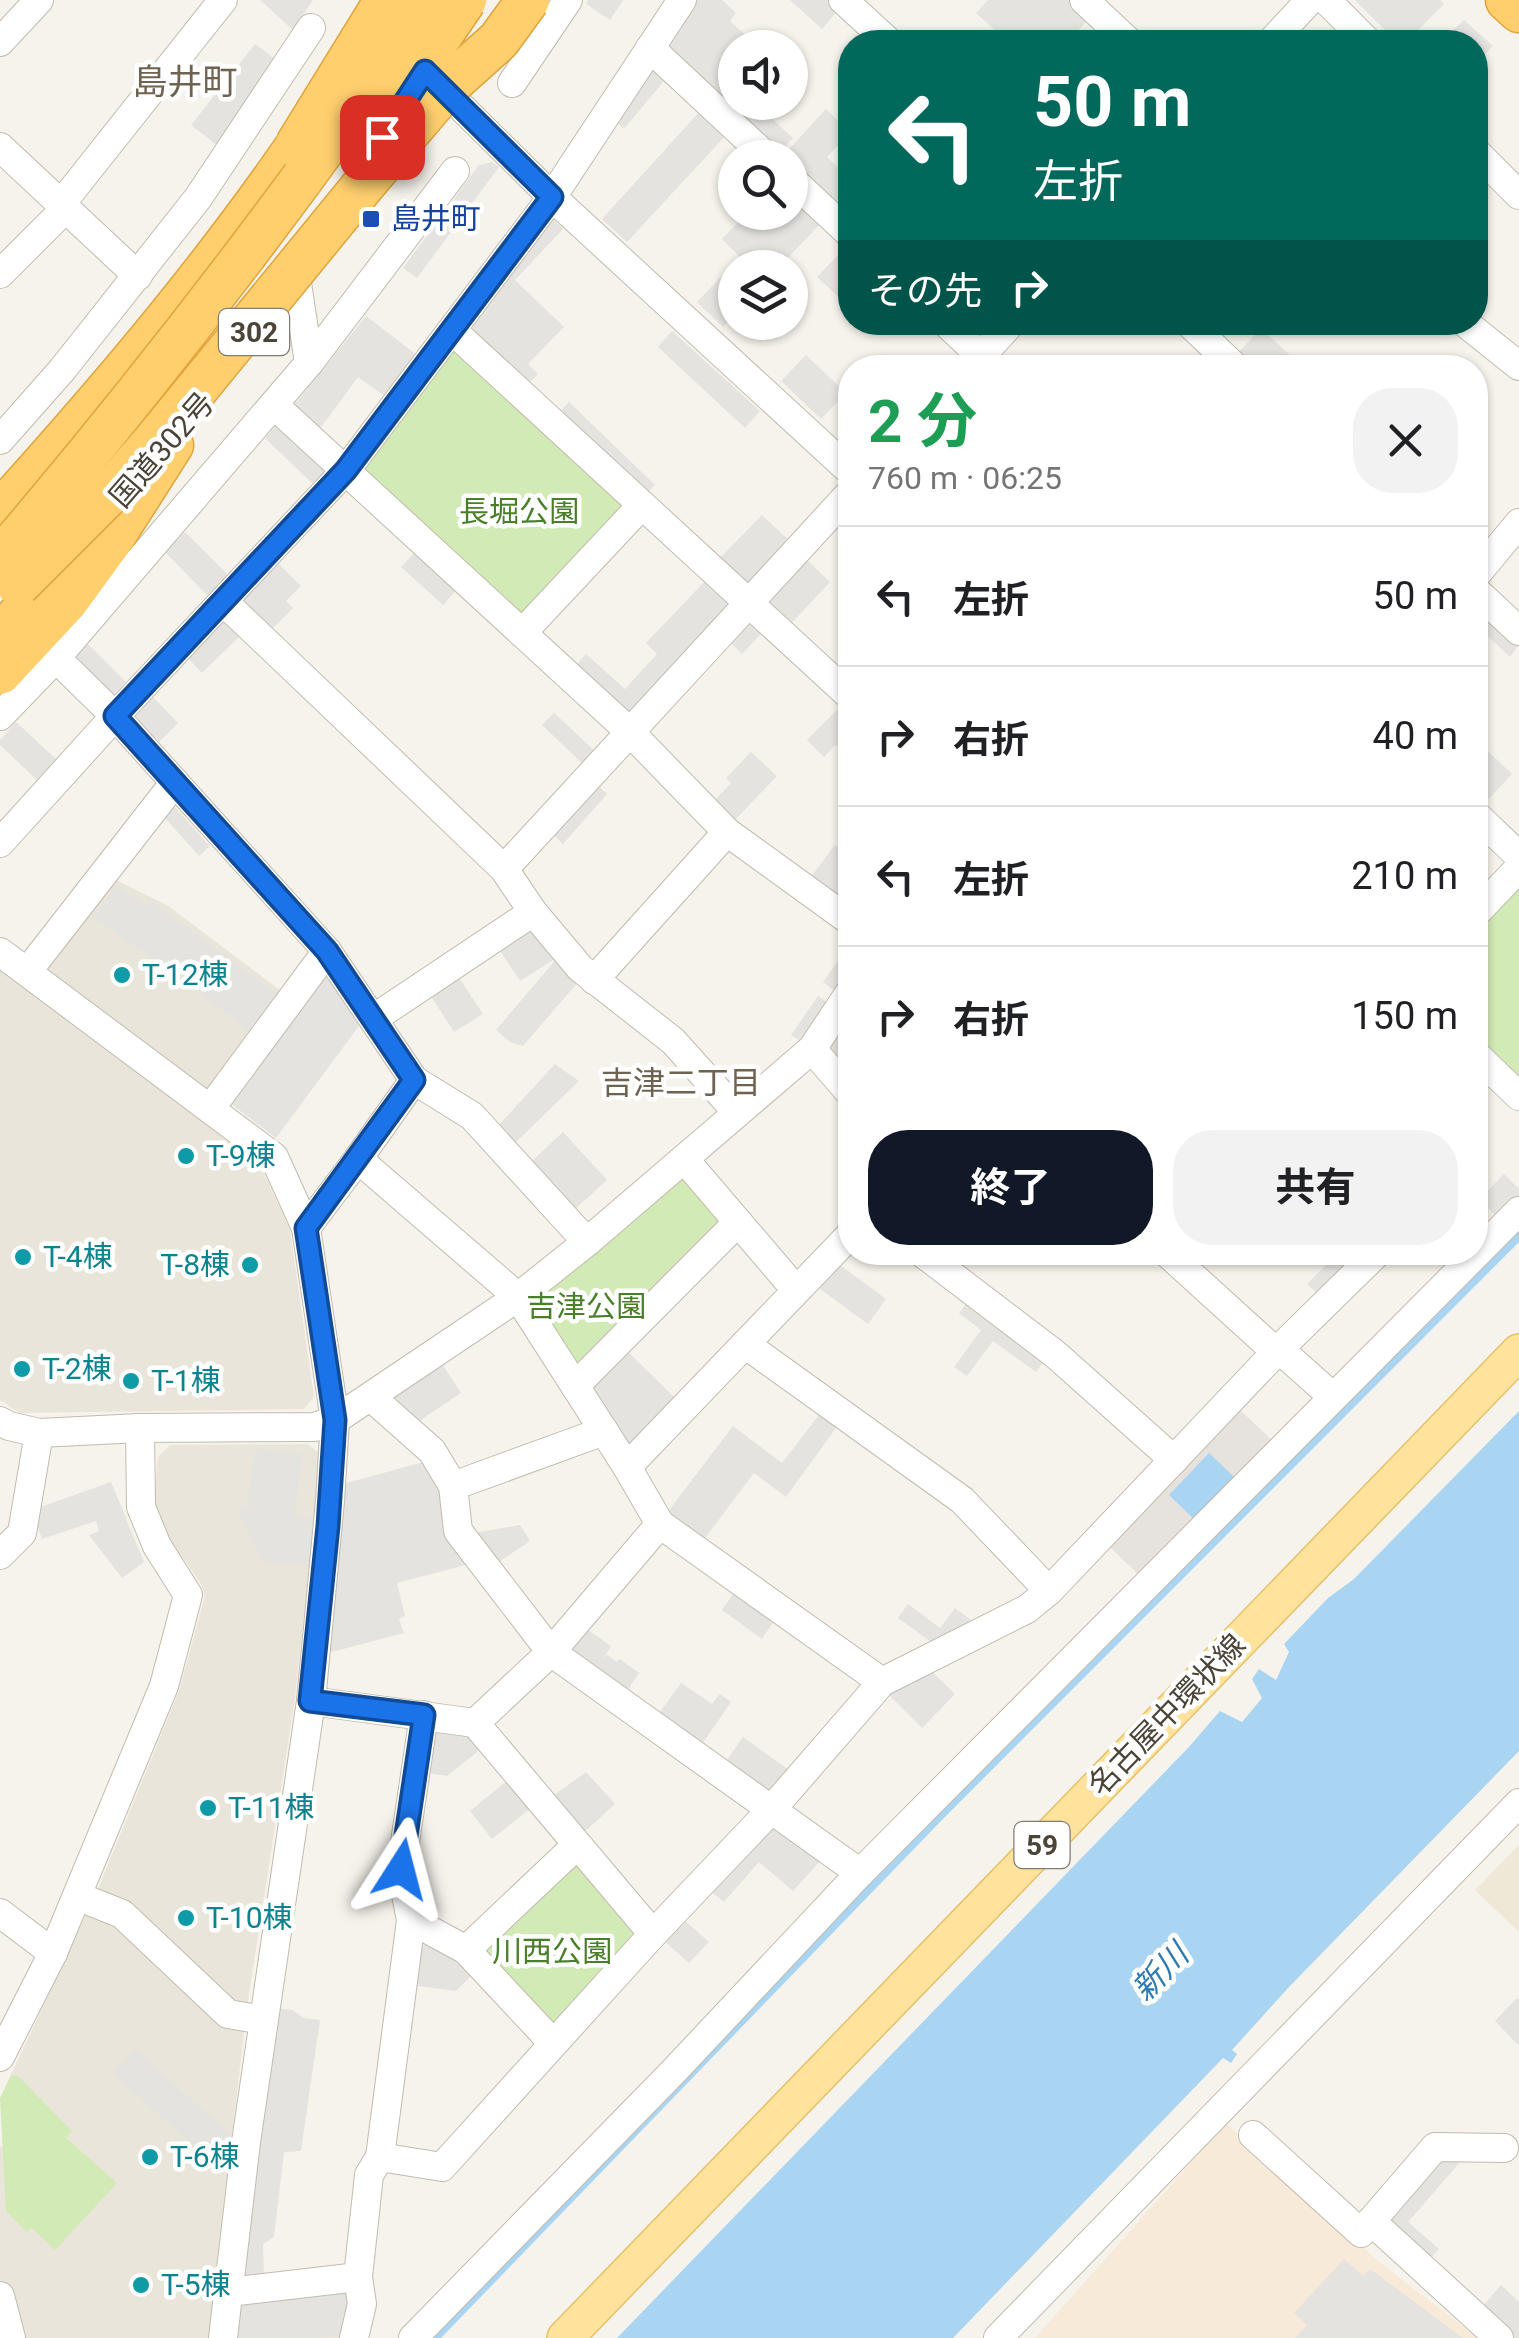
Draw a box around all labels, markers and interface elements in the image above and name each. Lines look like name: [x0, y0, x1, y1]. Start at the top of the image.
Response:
map controls: [718, 30, 808, 340]
button: sound: [718, 30, 808, 120]
text: 50 m: [1033, 61, 1191, 143]
district label: 島井町: [132, 62, 238, 103]
icon: left: [868, 70, 998, 200]
pin: [340, 95, 425, 180]
icon: arrive: [355, 110, 410, 165]
button: search: [718, 140, 808, 230]
text: 左折: [1033, 155, 1123, 208]
place label: 島井町: [391, 201, 481, 236]
marker: 島井町: [360, 208, 382, 230]
button: layers: [718, 250, 808, 340]
icon: right: [1002, 260, 1057, 315]
text: その先: [868, 269, 982, 313]
road number: 302: [219, 309, 289, 355]
street label: 国道302号: [102, 385, 221, 514]
text: 2 分: [868, 386, 977, 457]
button: close: [1353, 388, 1458, 493]
text: 760 m · 06:25: [868, 459, 1062, 497]
park label: 長堀公園: [459, 494, 579, 529]
icon: left: [868, 569, 923, 624]
text: 50 m: [1373, 574, 1458, 618]
text: 左折: [953, 578, 1029, 622]
icon: right: [868, 709, 923, 764]
text: 40 m: [1373, 714, 1458, 758]
text: 右折: [953, 718, 1029, 762]
icon: left: [868, 849, 923, 904]
text: 210 m: [1351, 854, 1458, 898]
text: 左折: [953, 858, 1029, 902]
place label: T-12棟: [142, 957, 229, 992]
marker: T-12棟: [111, 964, 133, 986]
icon: right: [868, 989, 923, 1044]
text: 150 m: [1351, 994, 1458, 1038]
text: 右折: [953, 998, 1029, 1042]
district label: 吉津二丁目: [601, 1064, 761, 1102]
button: 終了: [868, 1130, 1153, 1245]
button: 共有: [1173, 1130, 1458, 1245]
place label: T-9棟: [206, 1138, 276, 1173]
marker: T-9棟: [175, 1145, 197, 1167]
place label: T-4棟: [43, 1239, 113, 1274]
marker: T-4棟: [12, 1246, 34, 1268]
place label: T-8棟: [160, 1247, 230, 1282]
marker: T-8棟: [239, 1254, 261, 1276]
park label: 吉津公園: [526, 1289, 646, 1324]
place label: T-2棟: [42, 1351, 112, 1386]
marker: T-2棟: [11, 1358, 33, 1380]
place label: T-1棟: [151, 1363, 221, 1398]
marker: T-1棟: [120, 1370, 142, 1392]
street label: 名古屋中環状線: [1081, 1627, 1252, 1802]
place label: T-11棟: [228, 1790, 315, 1825]
marker: T-11棟: [197, 1797, 219, 1819]
position arrow: [349, 1817, 453, 1921]
road number: 59: [1014, 1822, 1070, 1868]
place label: T-10棟: [206, 1900, 293, 1935]
marker: T-10棟: [175, 1907, 197, 1929]
park label: 川西公園: [492, 1934, 612, 1969]
water label: 新川: [1124, 1934, 1198, 2008]
place label: T-6棟: [170, 2139, 240, 2174]
marker: T-6棟: [139, 2146, 161, 2168]
place label: T-5棟: [161, 2267, 231, 2302]
marker: T-5棟: [130, 2274, 152, 2296]

